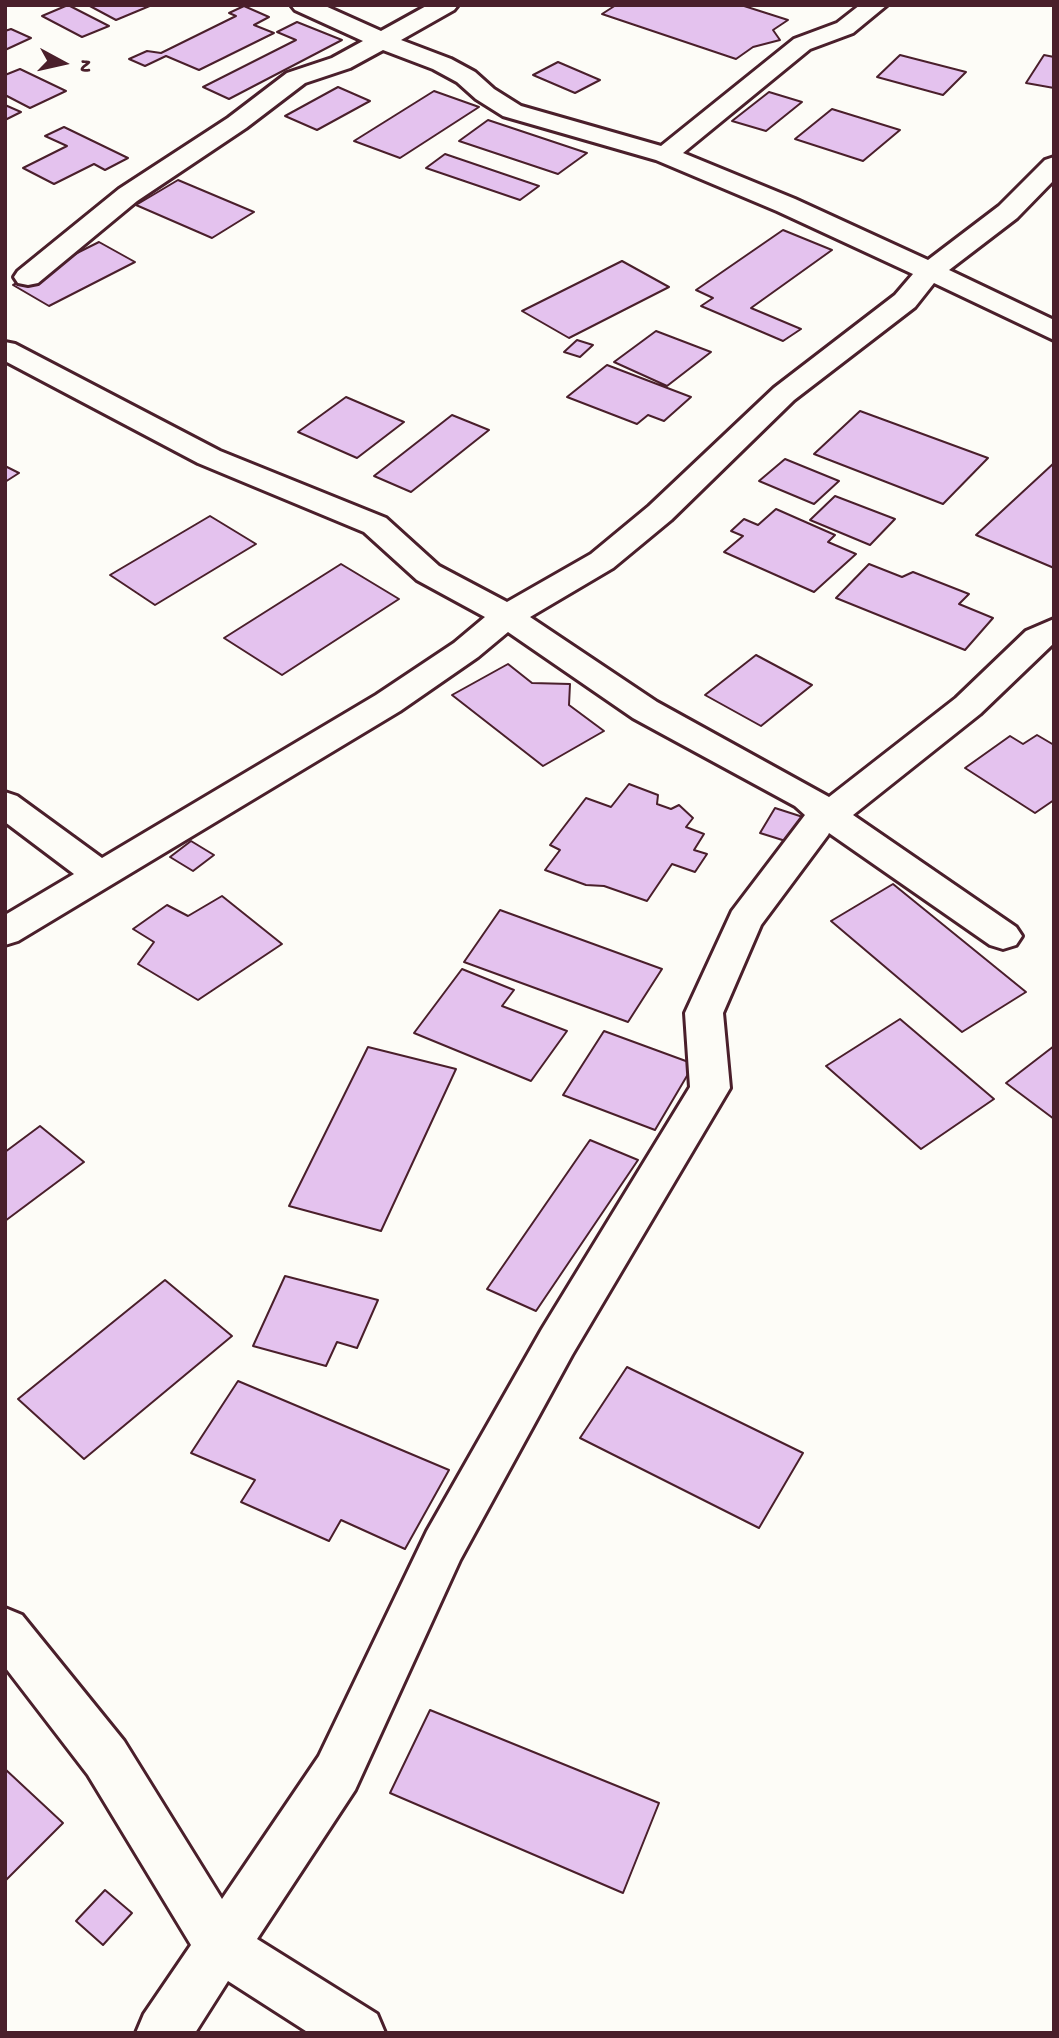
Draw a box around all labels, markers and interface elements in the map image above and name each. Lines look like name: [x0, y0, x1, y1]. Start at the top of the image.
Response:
north arrow: [28, 28, 98, 98]
text: N: [72, 58, 97, 74]

